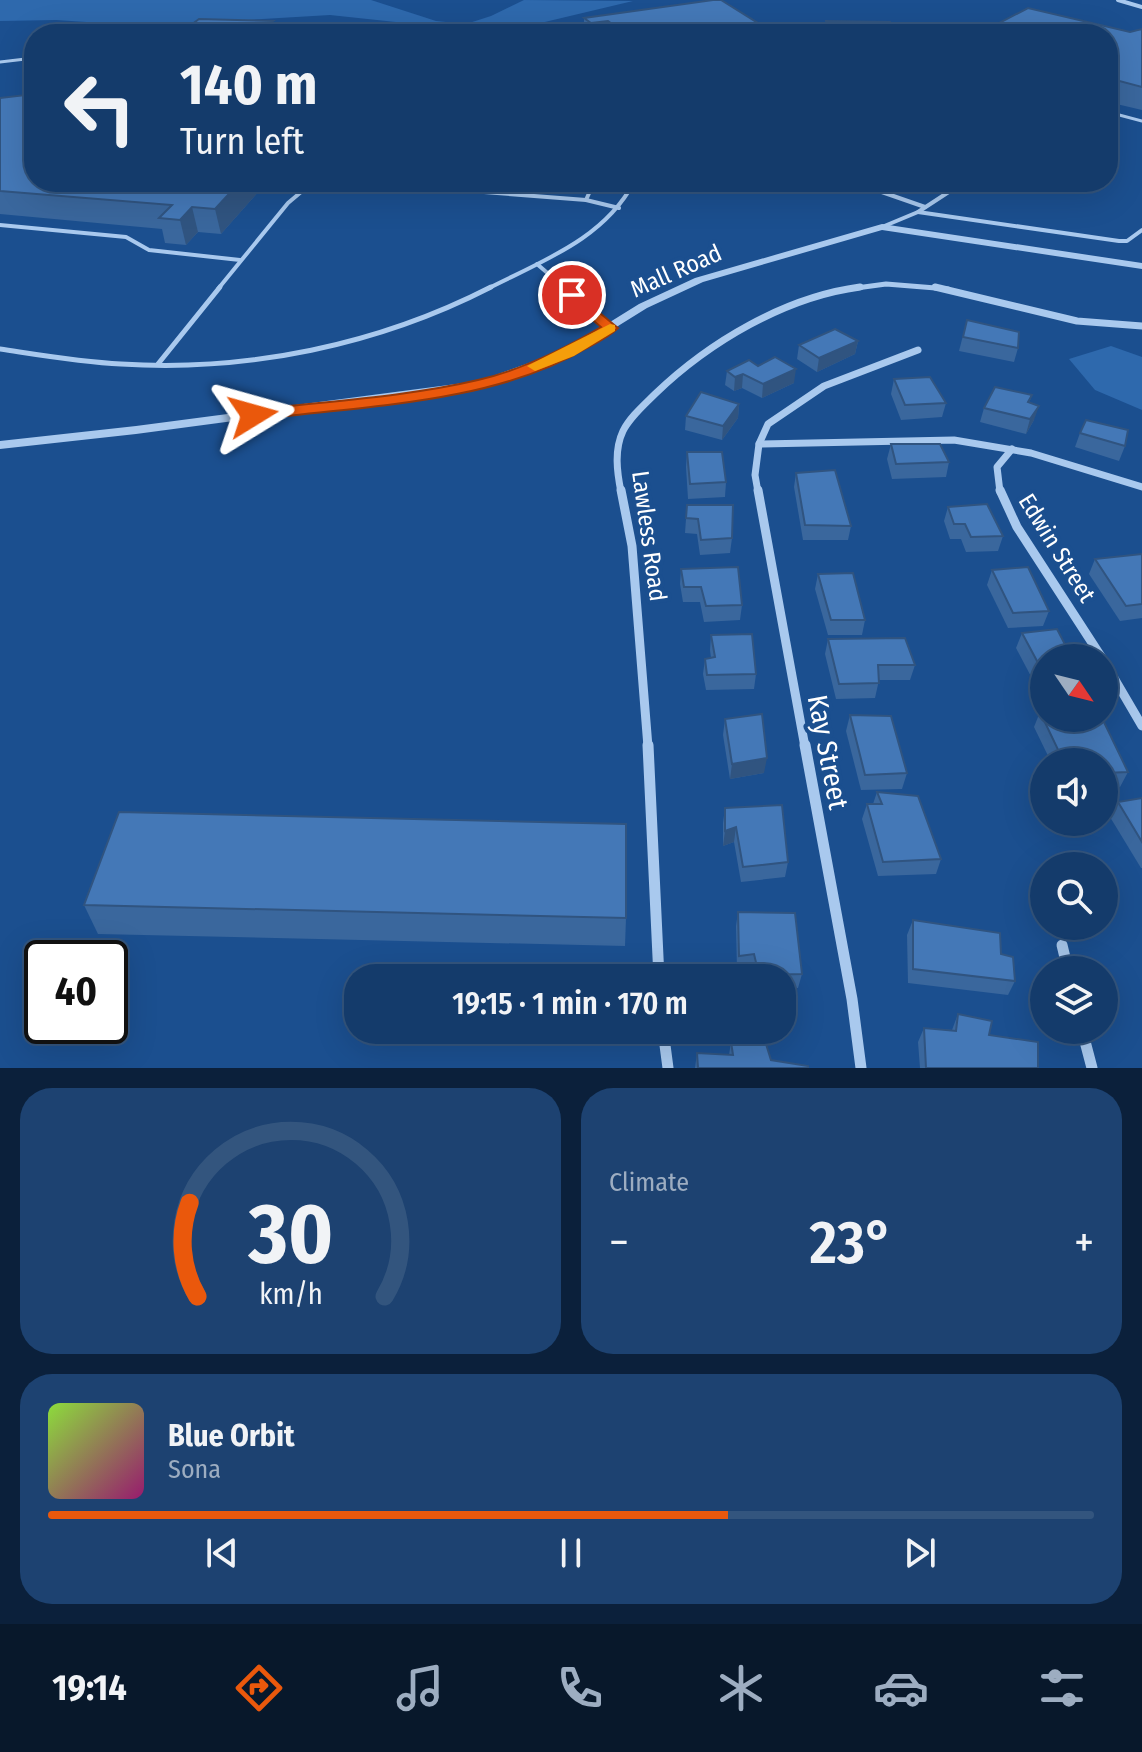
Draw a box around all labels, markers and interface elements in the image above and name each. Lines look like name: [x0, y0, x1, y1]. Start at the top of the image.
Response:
text: 140 m: [180, 52, 317, 119]
icon: left: [48, 56, 152, 160]
text: Turn left: [180, 120, 304, 164]
street label: Mall Road: [626, 239, 726, 303]
pin: [538, 261, 606, 329]
icon: arrive: [550, 273, 594, 317]
position arrow: [211, 373, 295, 457]
street label: Lawless Road: [626, 469, 672, 603]
street label: Edwin Street: [1013, 489, 1101, 608]
north arrow: [1030, 644, 1118, 732]
map controls: [1030, 644, 1118, 1044]
street label: Kay Street: [801, 692, 855, 813]
button: sound: [1030, 748, 1118, 836]
button: search: [1030, 852, 1118, 940]
speed limit sign: 40: [24, 940, 128, 1044]
button: layers: [1030, 956, 1118, 1044]
text: 19:15 · 1 min · 170 m: [452, 986, 688, 1022]
text: Climate: [609, 1167, 689, 1198]
text: 30: [247, 1185, 333, 1285]
text: 23°: [810, 1207, 893, 1279]
text: −: [609, 1216, 629, 1269]
text: +: [1074, 1216, 1094, 1269]
text: km/h: [259, 1277, 322, 1312]
text: Blue Orbit: [168, 1418, 294, 1454]
text: Sona: [168, 1454, 221, 1485]
icon: previous: [200, 1531, 244, 1575]
icon: pause: [549, 1531, 593, 1575]
icon: next: [898, 1531, 942, 1575]
icon: directions: [231, 1660, 287, 1716]
icon: music: [392, 1660, 448, 1716]
icon: phone: [552, 1660, 608, 1716]
icon: climate: [713, 1660, 769, 1716]
icon: car: [873, 1660, 929, 1716]
icon: filters: [1034, 1660, 1090, 1716]
text: 19:14: [52, 1666, 127, 1710]

